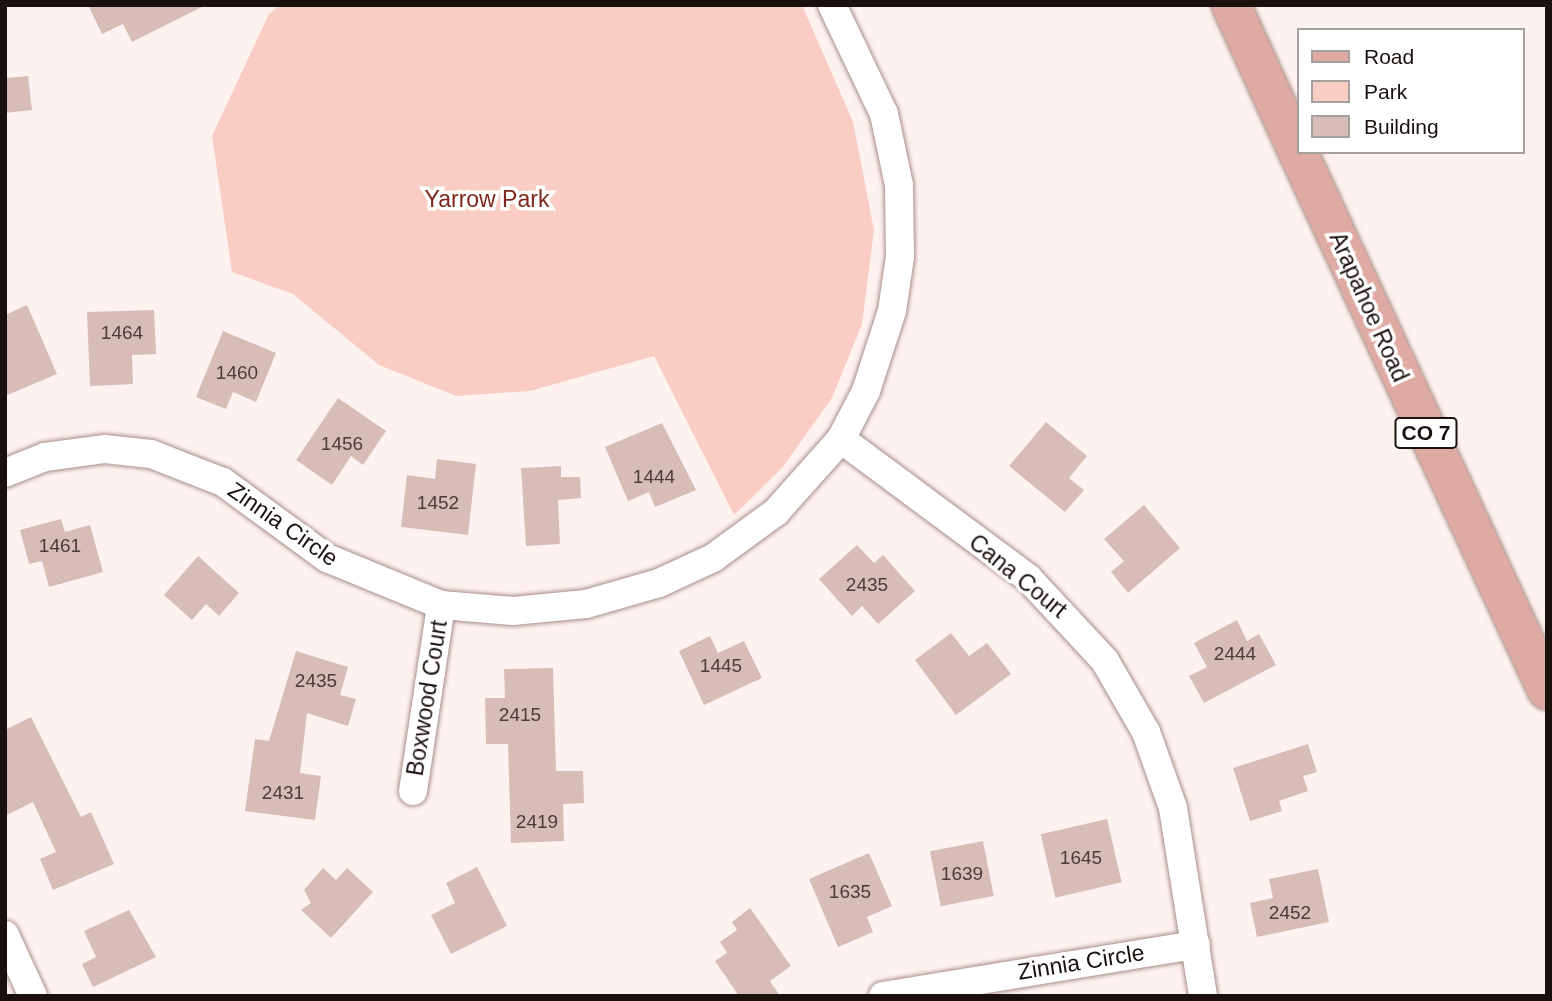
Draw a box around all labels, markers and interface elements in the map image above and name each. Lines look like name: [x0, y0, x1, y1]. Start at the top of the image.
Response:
legend: [1296, 28, 1524, 154]
text: Road: [1364, 45, 1414, 68]
text: Park: [1364, 80, 1407, 103]
text: Building: [1364, 115, 1439, 138]
park label: Yarrow Park: [425, 185, 549, 213]
street label: Arapahoe Road: [1324, 228, 1414, 386]
house number: 1464: [101, 322, 143, 344]
house number: 1460: [216, 362, 258, 384]
road number: CO 7: [1393, 416, 1459, 450]
house number: 1456: [321, 433, 363, 455]
house number: 1444: [633, 466, 675, 488]
street label: Zinnia Circle: [223, 476, 343, 572]
house number: 1452: [417, 492, 459, 514]
street label: Cana Court: [964, 528, 1072, 624]
house number: 1461: [39, 535, 81, 557]
house number: 2435: [846, 574, 888, 596]
street label: Boxwood Court: [401, 618, 453, 778]
house number: 2444: [1214, 643, 1256, 665]
house number: 1445: [700, 655, 742, 677]
house number: 2435: [295, 670, 337, 692]
house number: 2415: [499, 704, 541, 726]
house number: 2431: [262, 782, 304, 804]
house number: 2419: [516, 811, 558, 833]
house number: 1645: [1060, 847, 1102, 869]
house number: 1639: [941, 863, 983, 885]
house number: 1635: [829, 881, 871, 903]
house number: 2452: [1269, 902, 1311, 924]
street label: Zinnia Circle: [1016, 938, 1146, 986]

